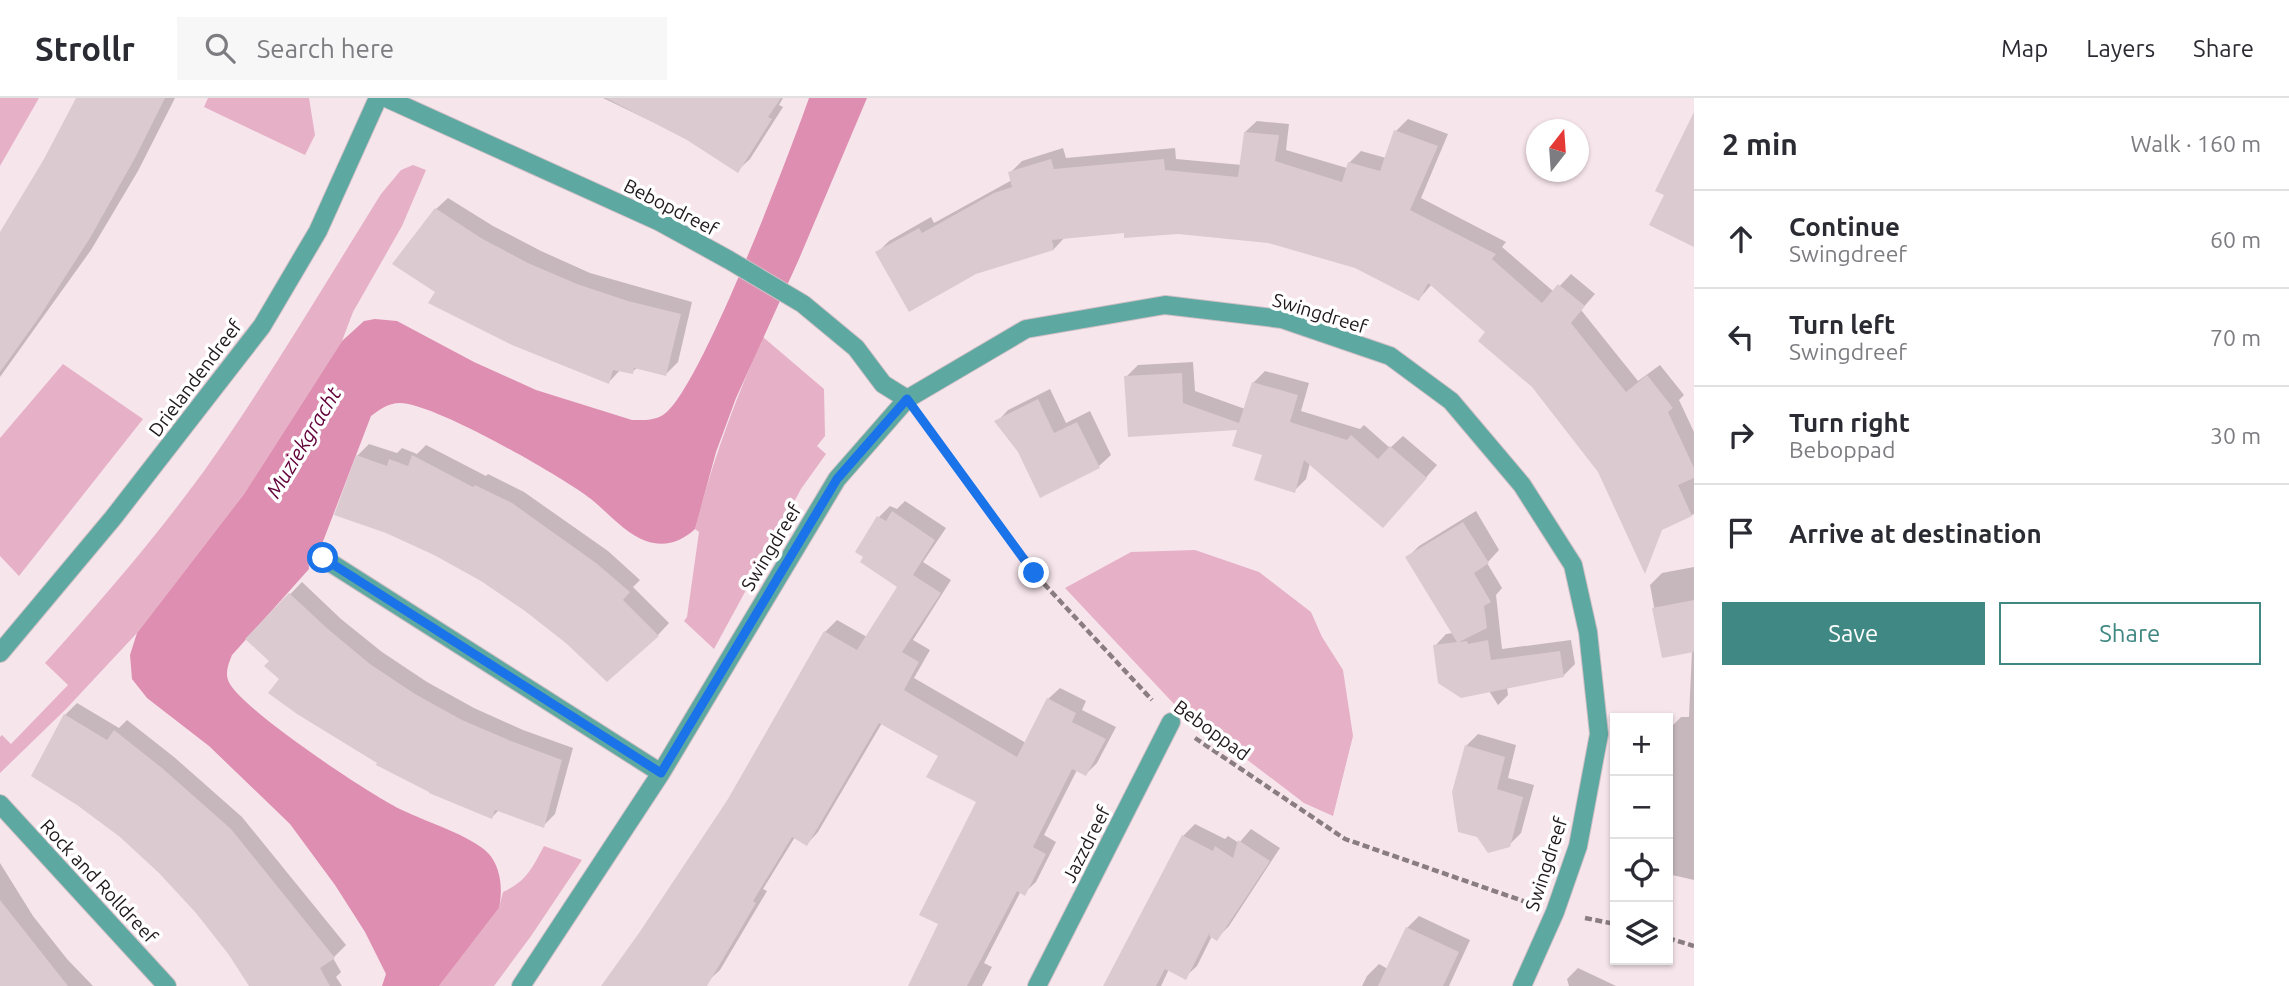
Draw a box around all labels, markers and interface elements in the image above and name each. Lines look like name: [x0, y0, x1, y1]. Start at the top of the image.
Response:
search box: [177, 17, 667, 80]
icon: search: [201, 29, 239, 67]
text: Strollr: [35, 30, 135, 67]
text: Search here: [257, 34, 394, 63]
text: Map: [2001, 35, 2048, 62]
text: Layers: [2086, 35, 2155, 62]
text: Share: [2193, 35, 2254, 62]
north arrow: [1526, 119, 1589, 182]
text: 2 min: [1722, 127, 1798, 161]
text: Walk · 160 m: [2130, 131, 2261, 156]
street label: Bebopdreef: [620, 174, 722, 240]
text: Continue: [1789, 212, 1900, 241]
icon: ahead: [1722, 220, 1760, 258]
text: 60 m: [2210, 227, 2261, 252]
text: Swingdreef: [1789, 241, 1907, 266]
street label: Swingdreef: [1270, 288, 1371, 338]
text: Turn left: [1789, 310, 1895, 339]
street label: Drielandendreef: [144, 315, 246, 441]
icon: left: [1722, 318, 1760, 356]
text: 70 m: [2210, 325, 2261, 350]
text: Swingdreef: [1789, 339, 1907, 364]
water label: Muziekgracht: [261, 382, 346, 502]
text: Turn right: [1789, 408, 1910, 437]
icon: right: [1722, 416, 1760, 454]
text: 30 m: [2210, 423, 2261, 448]
text: Beboppad: [1789, 437, 1895, 462]
street label: Swingdreef: [736, 499, 806, 594]
icon: arrive: [1722, 514, 1760, 552]
text: Arrive at destination: [1789, 519, 2042, 548]
route start: [307, 542, 338, 573]
route end: [1018, 557, 1049, 588]
button: Save: [1722, 602, 1985, 665]
button: Share: [1999, 602, 2261, 665]
street label: Beboppad: [1170, 695, 1254, 765]
map controls: [1610, 713, 1673, 965]
button: +: [1610, 713, 1673, 776]
button: −: [1610, 776, 1673, 839]
street label: Jazzdreef: [1057, 801, 1115, 886]
street label: Swingdreef: [1520, 813, 1572, 914]
street label: Rock and Rolldreef: [36, 815, 163, 948]
button: locate: [1610, 839, 1673, 902]
button: layers: [1610, 902, 1673, 965]

